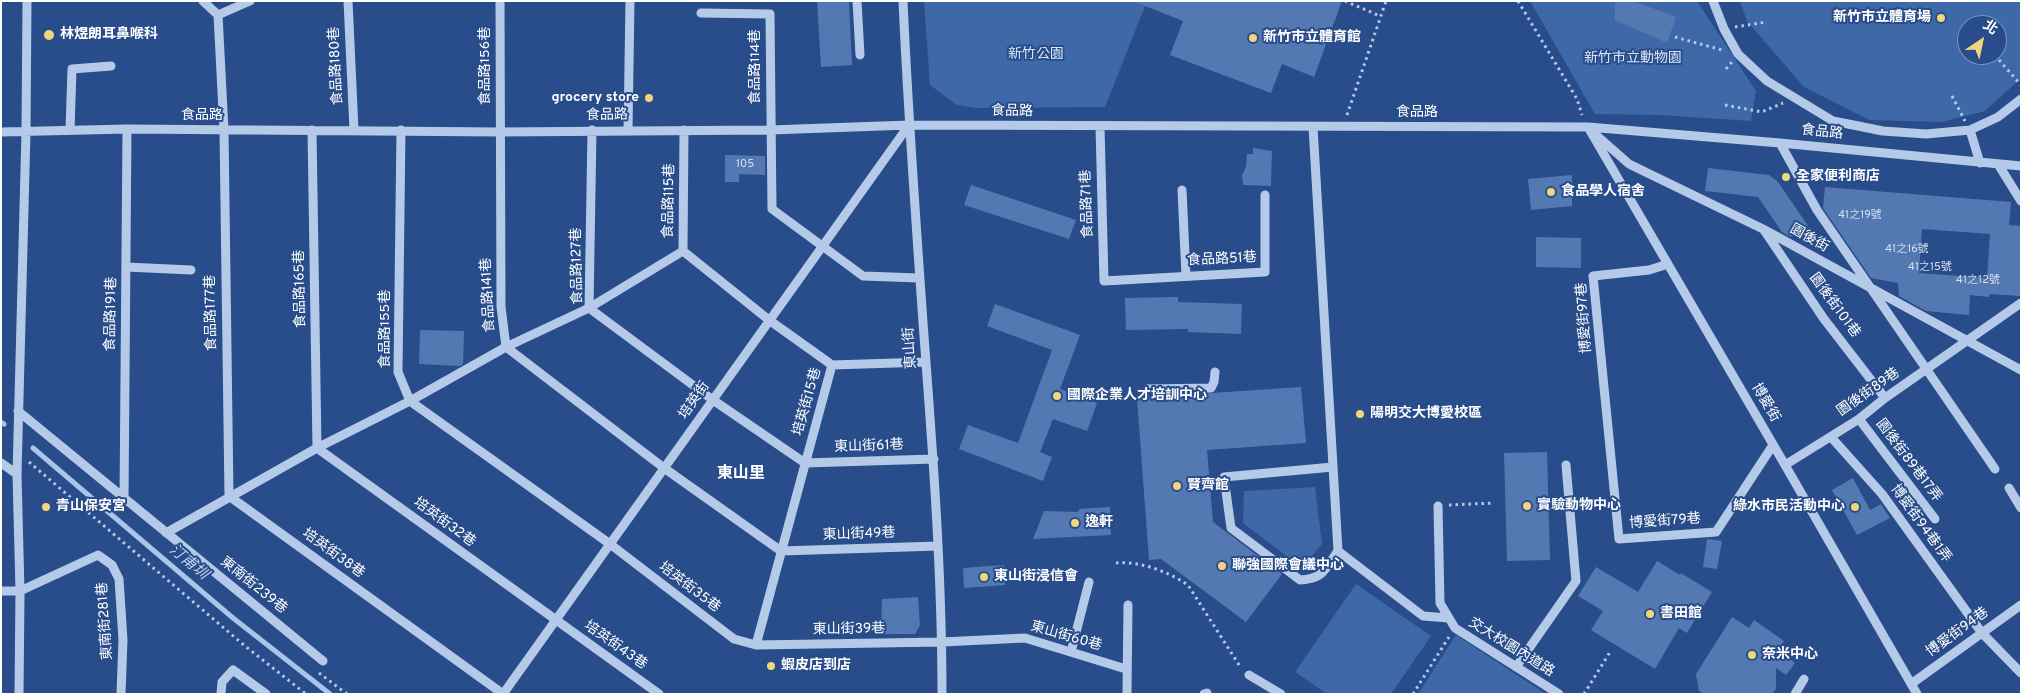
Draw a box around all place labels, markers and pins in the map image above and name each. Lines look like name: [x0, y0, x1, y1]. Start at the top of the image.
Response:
place label: 新竹市立體育場: [1833, 10, 1931, 26]
marker: 新竹市立體育場: [1935, 12, 1947, 24]
place label: 林煜朗耳鼻喉科: [60, 27, 158, 43]
marker: 林煜朗耳鼻喉科: [42, 28, 56, 42]
place label: 新竹市立體育館: [1263, 30, 1361, 46]
marker: 新竹市立體育館: [1247, 32, 1259, 44]
place label: grocery store: [551, 90, 639, 106]
marker: grocery store: [643, 92, 655, 104]
place label: 全家便利商店: [1796, 169, 1880, 185]
marker: 全家便利商店: [1780, 171, 1792, 183]
place label: 食品學人宿舍: [1561, 184, 1645, 200]
marker: 食品學人宿舍: [1545, 186, 1557, 198]
place label: 國際企業人才培訓中心: [1067, 388, 1207, 404]
marker: 國際企業人才培訓中心: [1051, 390, 1063, 402]
place label: 陽明交大博愛校區: [1370, 406, 1482, 422]
marker: 陽明交大博愛校區: [1354, 408, 1366, 420]
place label: 賢齊館: [1187, 478, 1229, 494]
marker: 賢齊館: [1171, 480, 1183, 492]
place label: 實驗動物中心: [1537, 498, 1621, 514]
place label: 青山保安宮: [56, 499, 126, 515]
place label: 綠水市民活動中心: [1733, 499, 1845, 515]
marker: 實驗動物中心: [1521, 500, 1533, 512]
marker: 青山保安宮: [40, 501, 52, 513]
marker: 綠水市民活動中心: [1849, 501, 1861, 513]
place label: 逸軒: [1085, 515, 1113, 531]
marker: 逸軒: [1069, 517, 1081, 529]
place label: 聯強國際會議中心: [1232, 558, 1344, 574]
marker: 聯強國際會議中心: [1216, 560, 1228, 572]
place label: 東山街浸信會: [994, 569, 1078, 585]
marker: 東山街浸信會: [978, 571, 990, 583]
place label: 書田館: [1660, 606, 1702, 622]
marker: 書田館: [1644, 608, 1656, 620]
place label: 奈米中心: [1762, 647, 1818, 663]
marker: 奈米中心: [1746, 649, 1758, 661]
place label: 蝦皮店到店: [781, 658, 851, 674]
marker: 蝦皮店到店: [765, 660, 777, 672]

